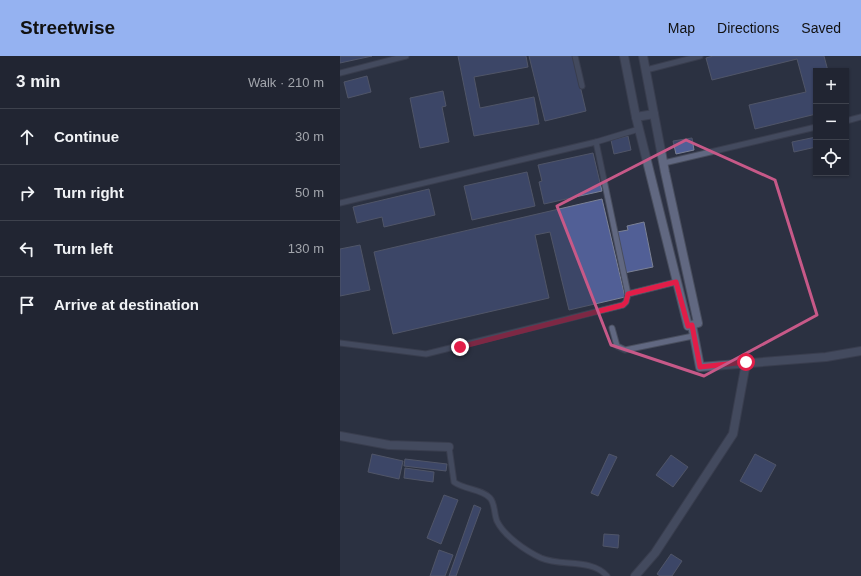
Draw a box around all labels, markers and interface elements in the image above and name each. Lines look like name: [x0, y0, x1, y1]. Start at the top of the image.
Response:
text: Streetwise: [20, 17, 115, 38]
text: Map: [668, 20, 695, 36]
text: Directions: [717, 20, 779, 36]
text: Saved: [801, 20, 841, 36]
map controls: [813, 68, 849, 176]
button: +: [813, 68, 849, 104]
text: 3 min: [16, 72, 60, 91]
text: Walk · 210 m: [248, 75, 324, 90]
button: −: [813, 104, 849, 140]
icon: ahead: [16, 126, 38, 148]
text: Continue: [54, 128, 119, 145]
text: 30 m: [295, 129, 324, 144]
button: locate: [813, 140, 849, 176]
icon: right: [16, 182, 38, 204]
text: Turn right: [54, 184, 124, 201]
text: 50 m: [295, 185, 324, 200]
icon: left: [16, 238, 38, 260]
text: Turn left: [54, 240, 113, 257]
text: 130 m: [288, 241, 324, 256]
icon: arrive: [16, 294, 38, 316]
text: Arrive at destination: [54, 296, 199, 313]
route end: [451, 338, 469, 356]
route start: [737, 353, 755, 371]

